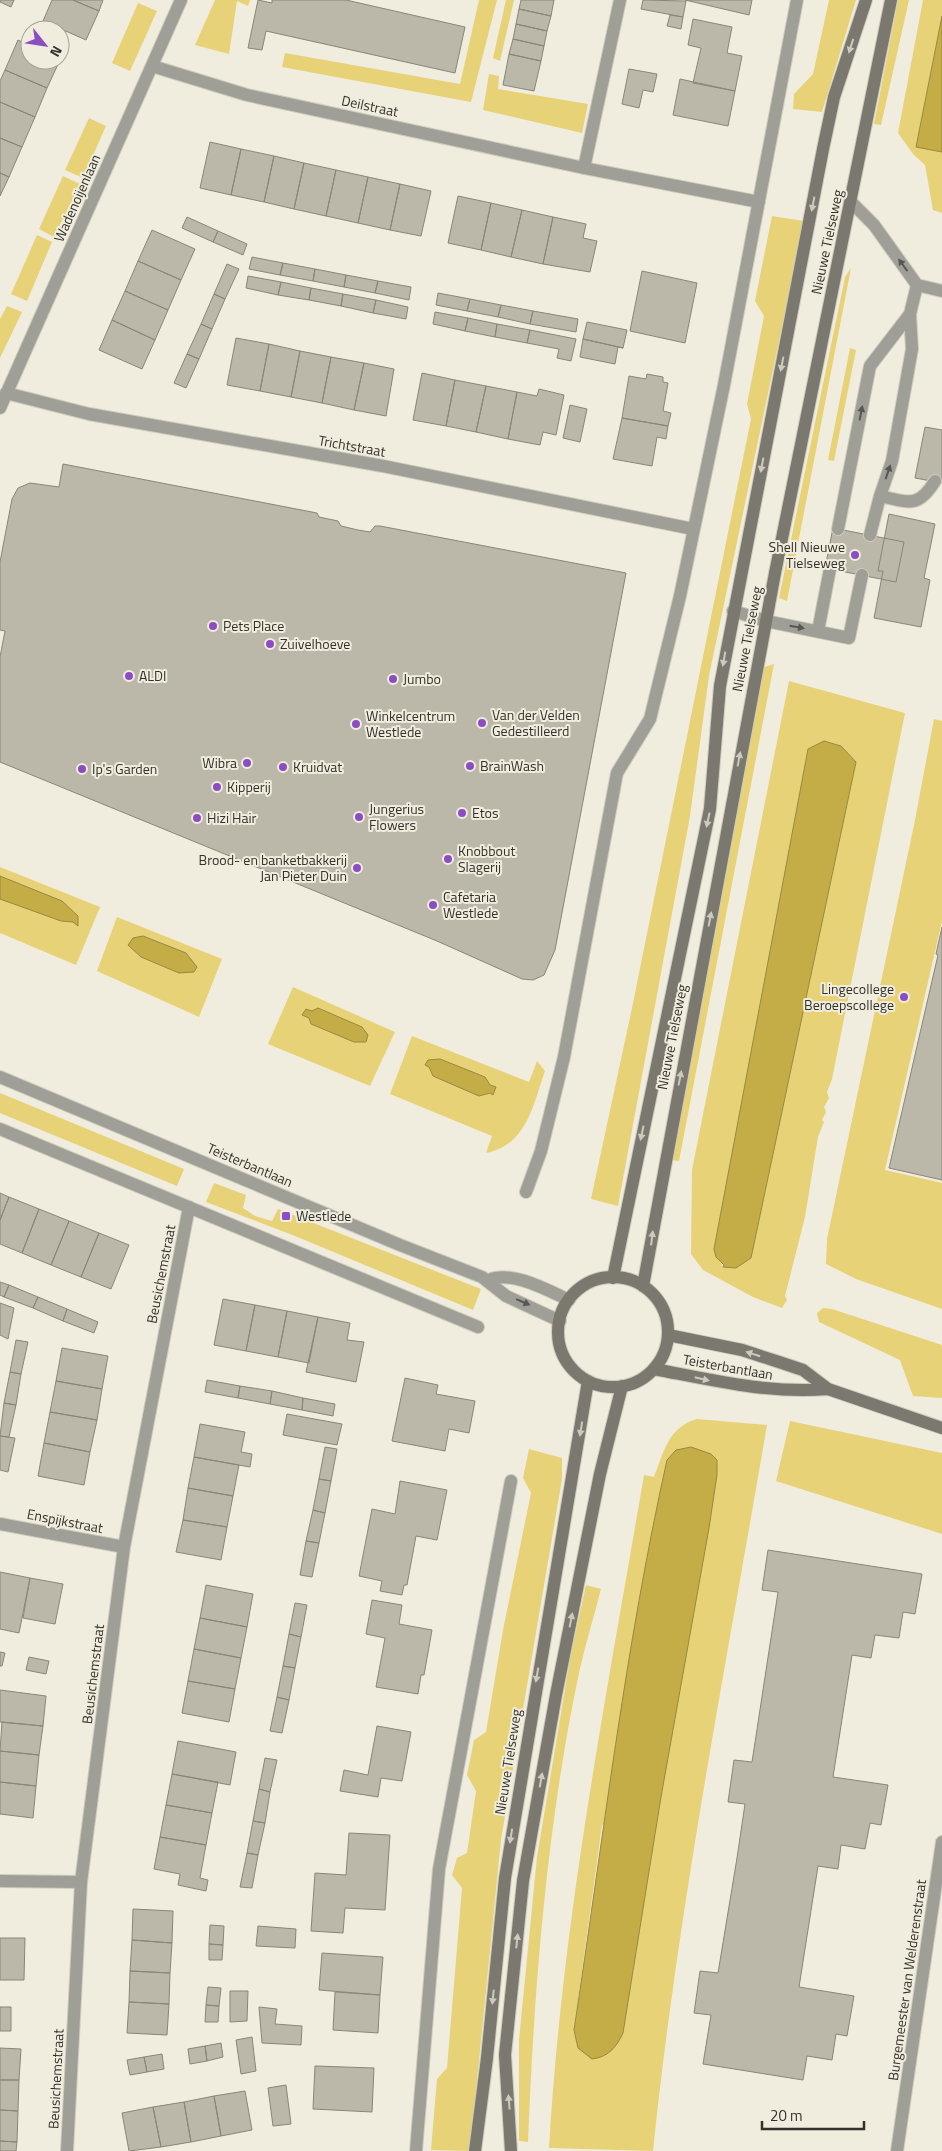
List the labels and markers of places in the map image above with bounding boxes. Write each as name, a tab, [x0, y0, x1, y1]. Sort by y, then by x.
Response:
place label: Shell Nieuwe Tielseweg	[769, 536, 845, 573]
marker: Shell Nieuwe Tielseweg	[849, 549, 861, 561]
place label: Pets Place	[223, 615, 284, 636]
marker: Pets Place	[207, 620, 219, 632]
place label: Zuivelhoeve	[280, 633, 350, 654]
marker: Zuivelhoeve	[264, 638, 276, 650]
place label: ALDI	[139, 665, 167, 686]
place label: Jumbo	[403, 668, 441, 689]
marker: ALDI	[123, 670, 135, 682]
marker: Jumbo	[387, 673, 399, 685]
place label: Van der Velden Gedestilleerd	[492, 704, 580, 741]
place label: Winkelcentrum Westlede	[366, 705, 455, 742]
marker: Van der Velden Gedestilleerd	[476, 717, 488, 729]
marker: Winkelcentrum Westlede	[350, 718, 362, 730]
place label: Wibra	[202, 752, 237, 773]
place label: BrainWash	[480, 755, 544, 776]
place label: Kruidvat	[293, 756, 342, 777]
marker: Wibra	[241, 757, 253, 769]
place label: Ip's Garden	[92, 758, 157, 779]
marker: BrainWash	[464, 760, 476, 772]
marker: Kruidvat	[277, 761, 289, 773]
marker: Ip's Garden	[76, 763, 88, 775]
place label: Kipperij	[227, 776, 271, 797]
marker: Kipperij	[211, 781, 223, 793]
place label: Jungerius Flowers	[369, 798, 424, 835]
place label: Etos	[472, 802, 498, 823]
place label: Hizi Hair	[207, 807, 257, 828]
marker: Etos	[456, 807, 468, 819]
marker: Jungerius Flowers	[353, 811, 365, 823]
marker: Hizi Hair	[191, 812, 203, 824]
place label: Knobbout Slagerij	[458, 840, 515, 877]
place label: Brood- en banketbakkerij Jan Pieter Duin	[199, 849, 347, 886]
marker: Knobbout Slagerij	[442, 853, 454, 865]
marker: Brood- en banketbakkerij Jan Pieter Duin	[351, 862, 363, 874]
place label: Cafetaria Westlede	[443, 886, 498, 923]
marker: Cafetaria Westlede	[427, 899, 439, 911]
place label: Lingecollege Beroepscollege	[804, 978, 894, 1015]
marker: Lingecollege Beroepscollege	[898, 991, 910, 1003]
place label: Westlede	[296, 1205, 351, 1226]
marker: Westlede	[280, 1210, 292, 1222]

